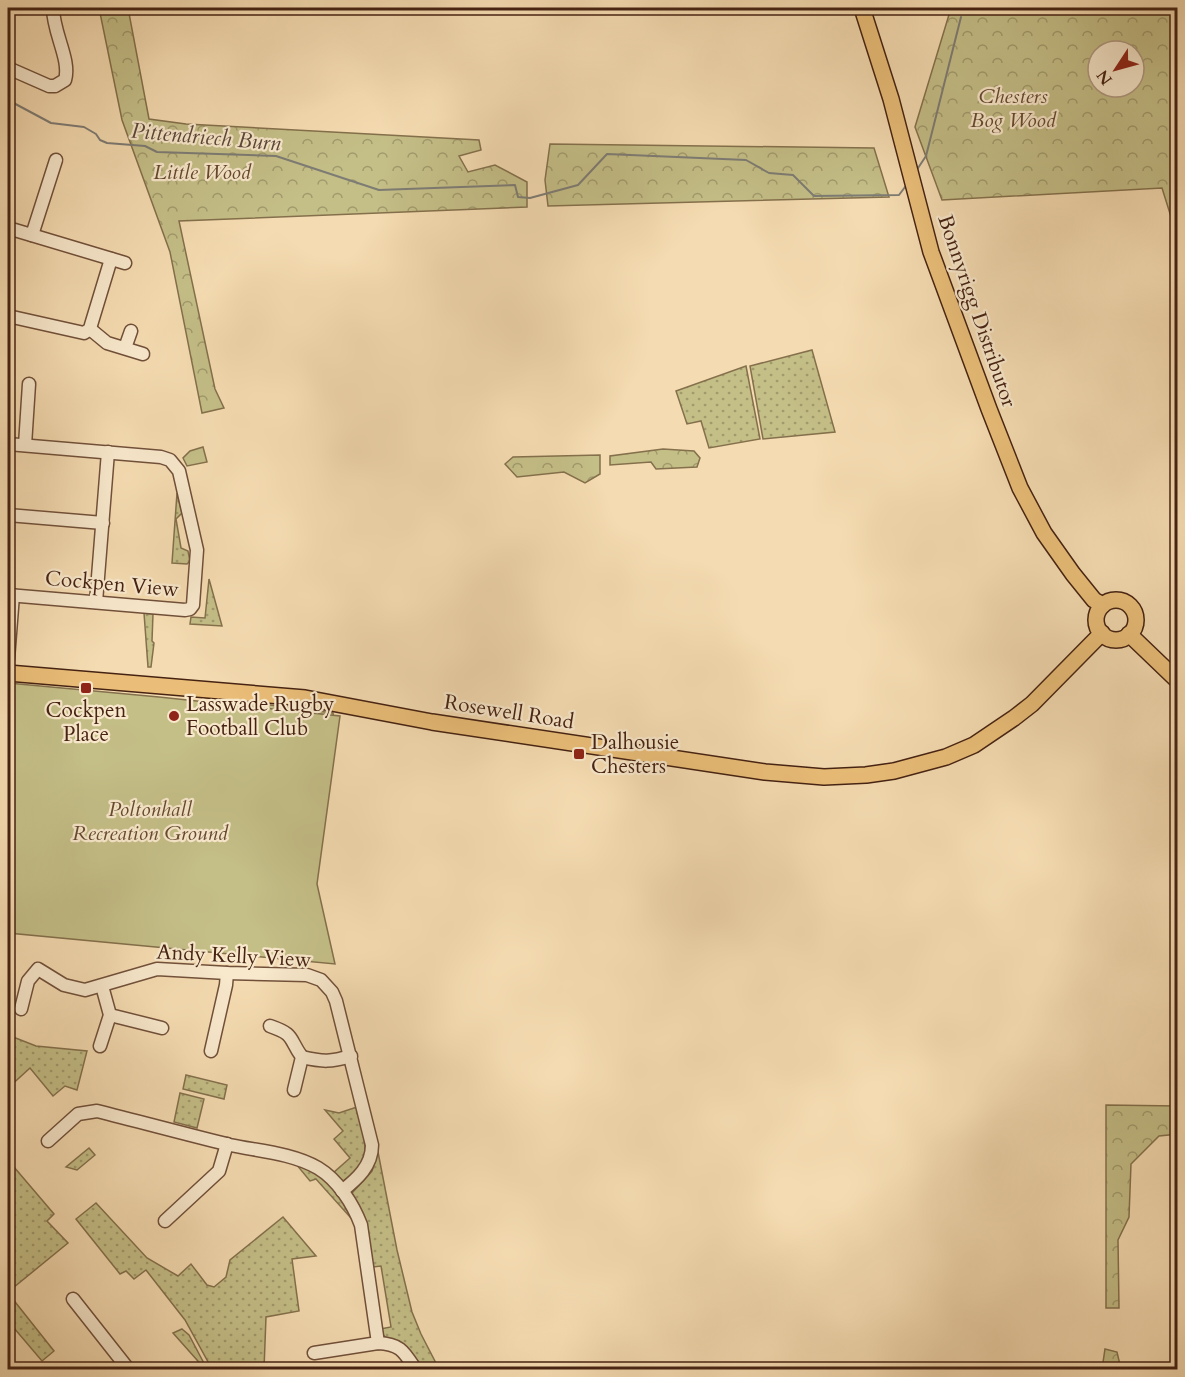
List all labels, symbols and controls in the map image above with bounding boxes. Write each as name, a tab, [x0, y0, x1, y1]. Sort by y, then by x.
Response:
north arrow	[1086, 39, 1146, 99]
text: N	[1092, 65, 1118, 89]
park label: Chesters Bog Wood	[970, 82, 1057, 135]
water label: Pittendriech Burn	[130, 116, 282, 159]
park label: Little Wood	[153, 158, 252, 187]
street label: Bonnyrigg Distributor	[930, 211, 1024, 412]
street label: Cockpen View	[44, 564, 180, 604]
marker: Cockpen Place	[79, 681, 93, 695]
street label: Rosewell Road	[442, 687, 576, 737]
place label: Lasswade Rugby Football Club	[186, 690, 334, 743]
place label: Cockpen Place	[46, 696, 126, 749]
marker: Lasswade Rugby Football Club	[167, 709, 181, 723]
place label: Dalhousie Chesters	[591, 728, 679, 781]
marker: Dalhousie Chesters	[572, 747, 586, 761]
park label: Poltonhall Recreation Ground	[72, 795, 229, 848]
street label: Andy Kelly View	[156, 937, 312, 975]

